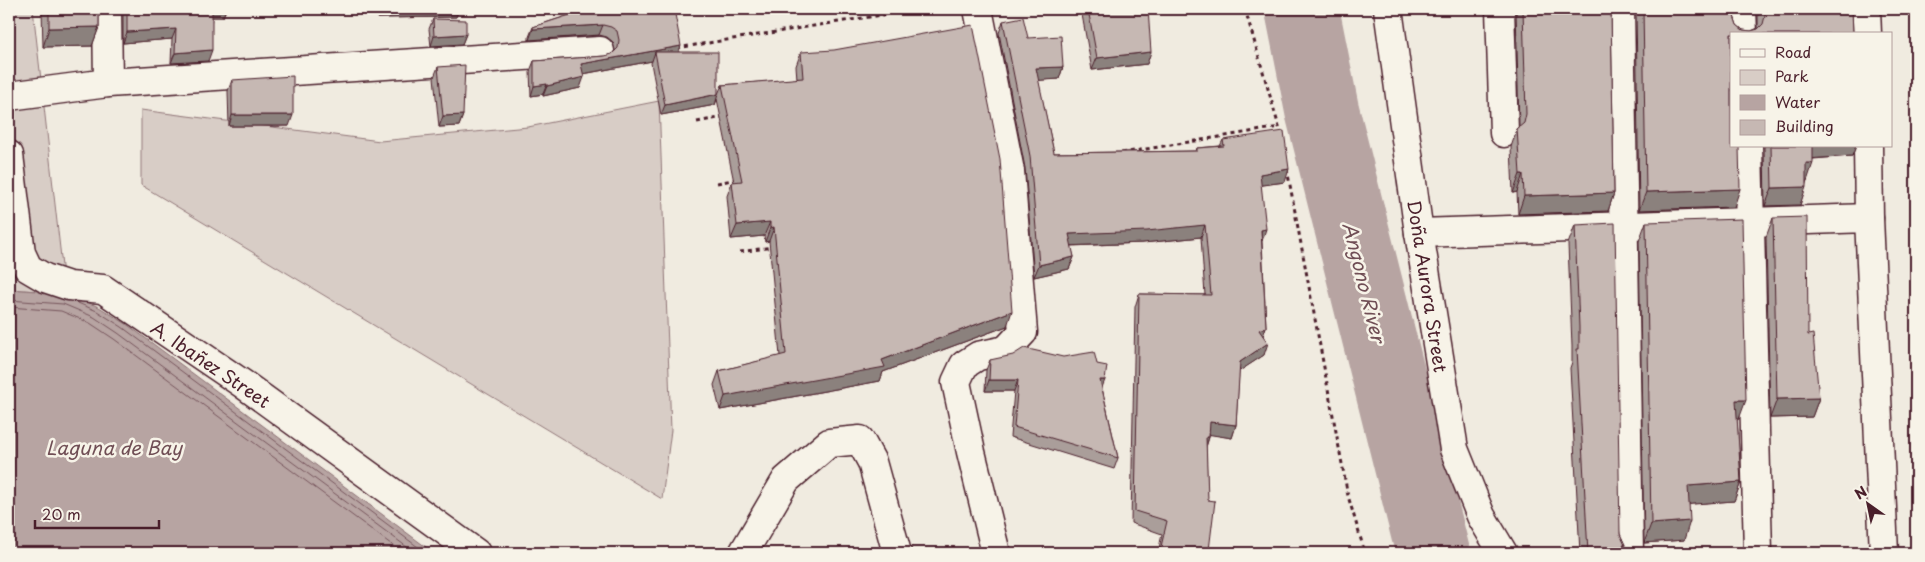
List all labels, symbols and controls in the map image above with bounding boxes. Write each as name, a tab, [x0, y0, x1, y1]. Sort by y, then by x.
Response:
legend	[1730, 32, 1892, 148]
text: Road	[1775, 40, 1811, 63]
text: Park	[1775, 64, 1809, 87]
text: Water	[1775, 90, 1820, 113]
text: Building	[1775, 114, 1834, 137]
street label: Doña Aurora Street	[1401, 198, 1455, 374]
water label: Angono River	[1337, 219, 1394, 347]
street label: A. Ibañez Street	[146, 314, 276, 414]
water label: Laguna de Bay	[46, 433, 183, 461]
north arrow	[1842, 480, 1892, 530]
text: N	[1850, 481, 1871, 505]
scale bar	[35, 497, 159, 529]
text: 20 m	[42, 502, 81, 525]

